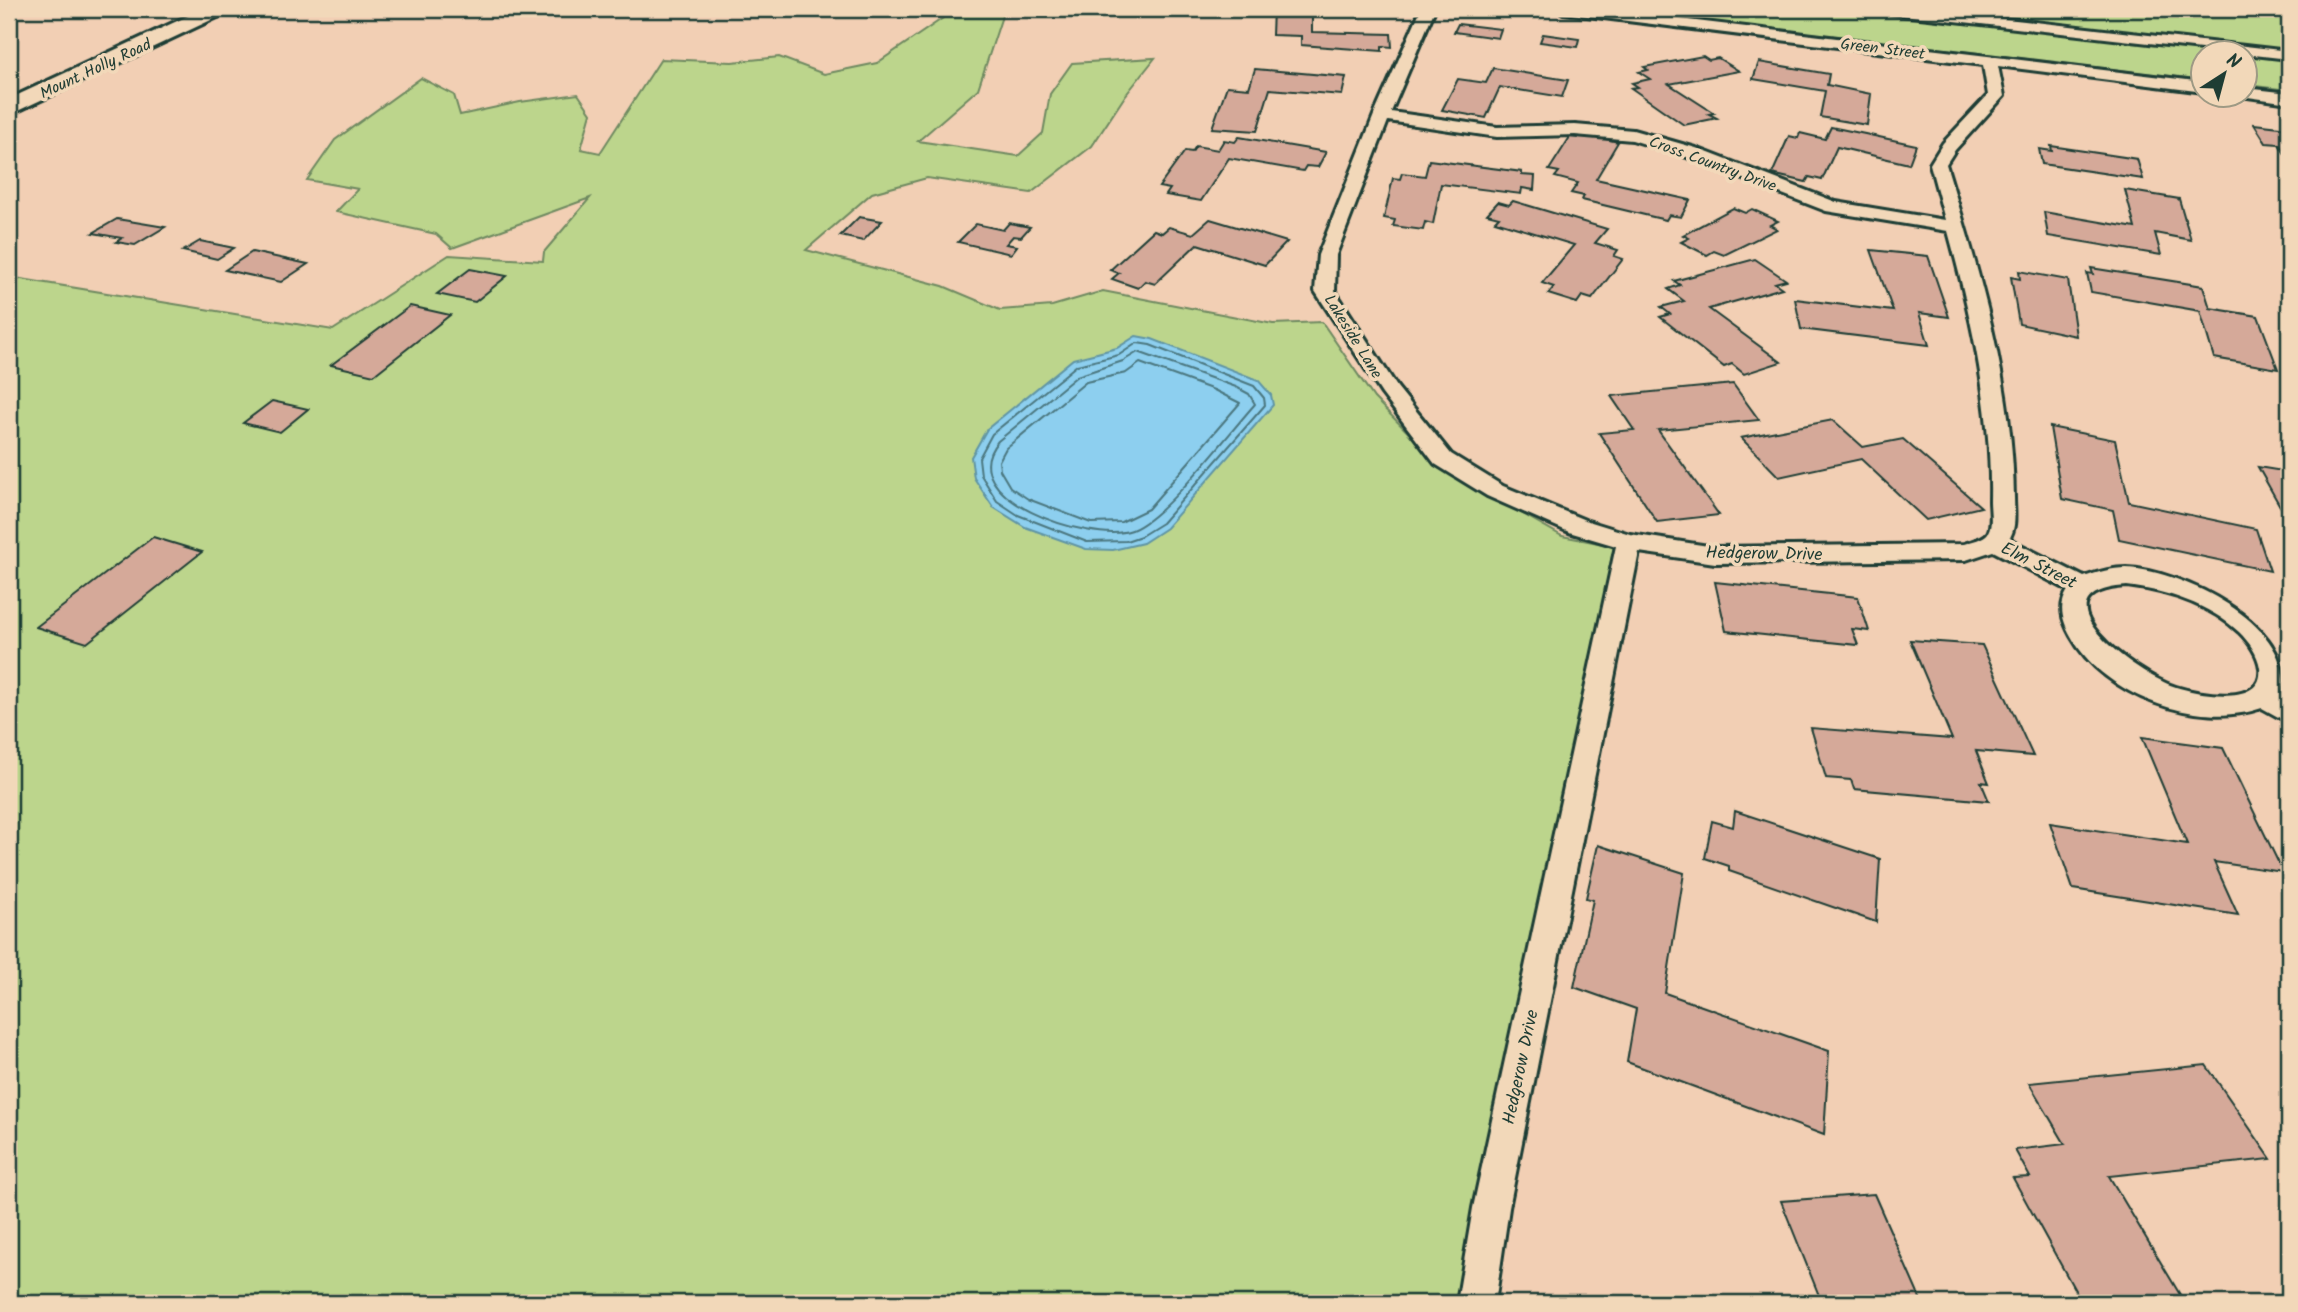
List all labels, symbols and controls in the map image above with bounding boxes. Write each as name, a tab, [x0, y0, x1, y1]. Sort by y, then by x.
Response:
street label: Mount Holly Road	[36, 32, 156, 106]
street label: Green Street	[1839, 32, 1927, 67]
north arrow	[2190, 38, 2260, 108]
text: N	[2219, 46, 2246, 78]
street label: Cross Country Drive	[1645, 130, 1780, 199]
street label: Lakeside Lane	[1317, 290, 1389, 384]
street label: Elm Street	[1995, 535, 2082, 598]
street label: Hedgerow Drive	[1705, 539, 1823, 570]
street label: Hedgerow Drive	[1495, 1007, 1548, 1127]

